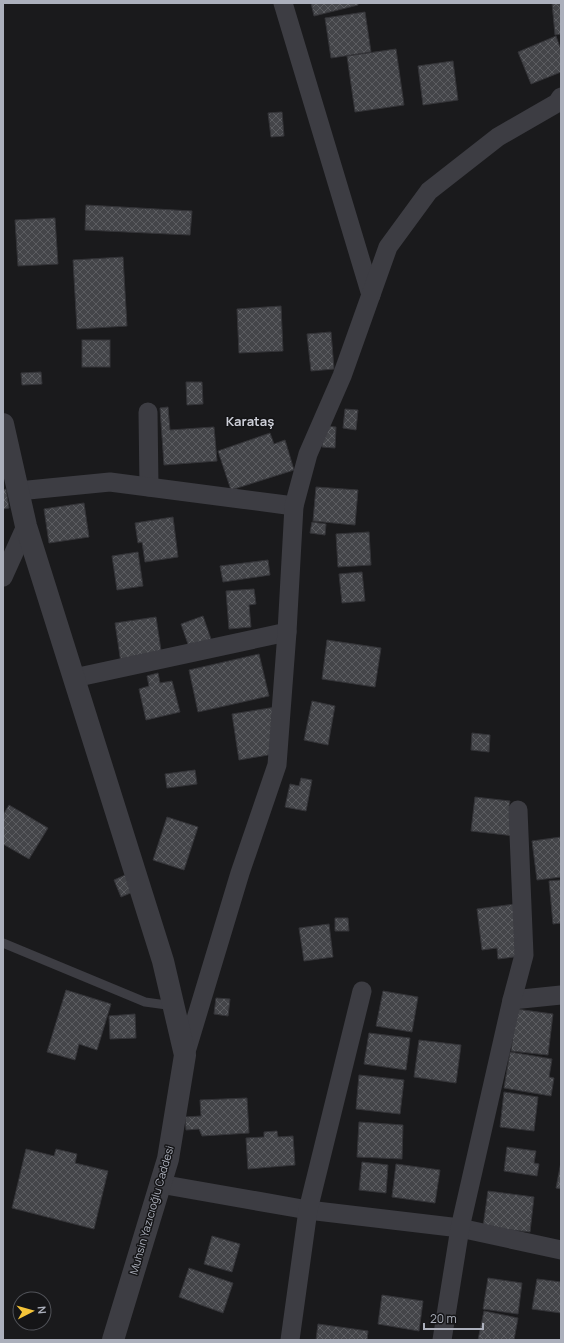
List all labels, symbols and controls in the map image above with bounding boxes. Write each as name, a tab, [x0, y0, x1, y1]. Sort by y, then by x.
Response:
district label: Karataş	[226, 412, 274, 430]
street label: Muhsin Yazıcıoğlu Caddesi	[125, 1144, 177, 1276]
north arrow	[12, 1291, 52, 1331]
text: N	[35, 1305, 50, 1315]
scale bar	[424, 1305, 483, 1331]
text: 20 m	[430, 1310, 457, 1327]

